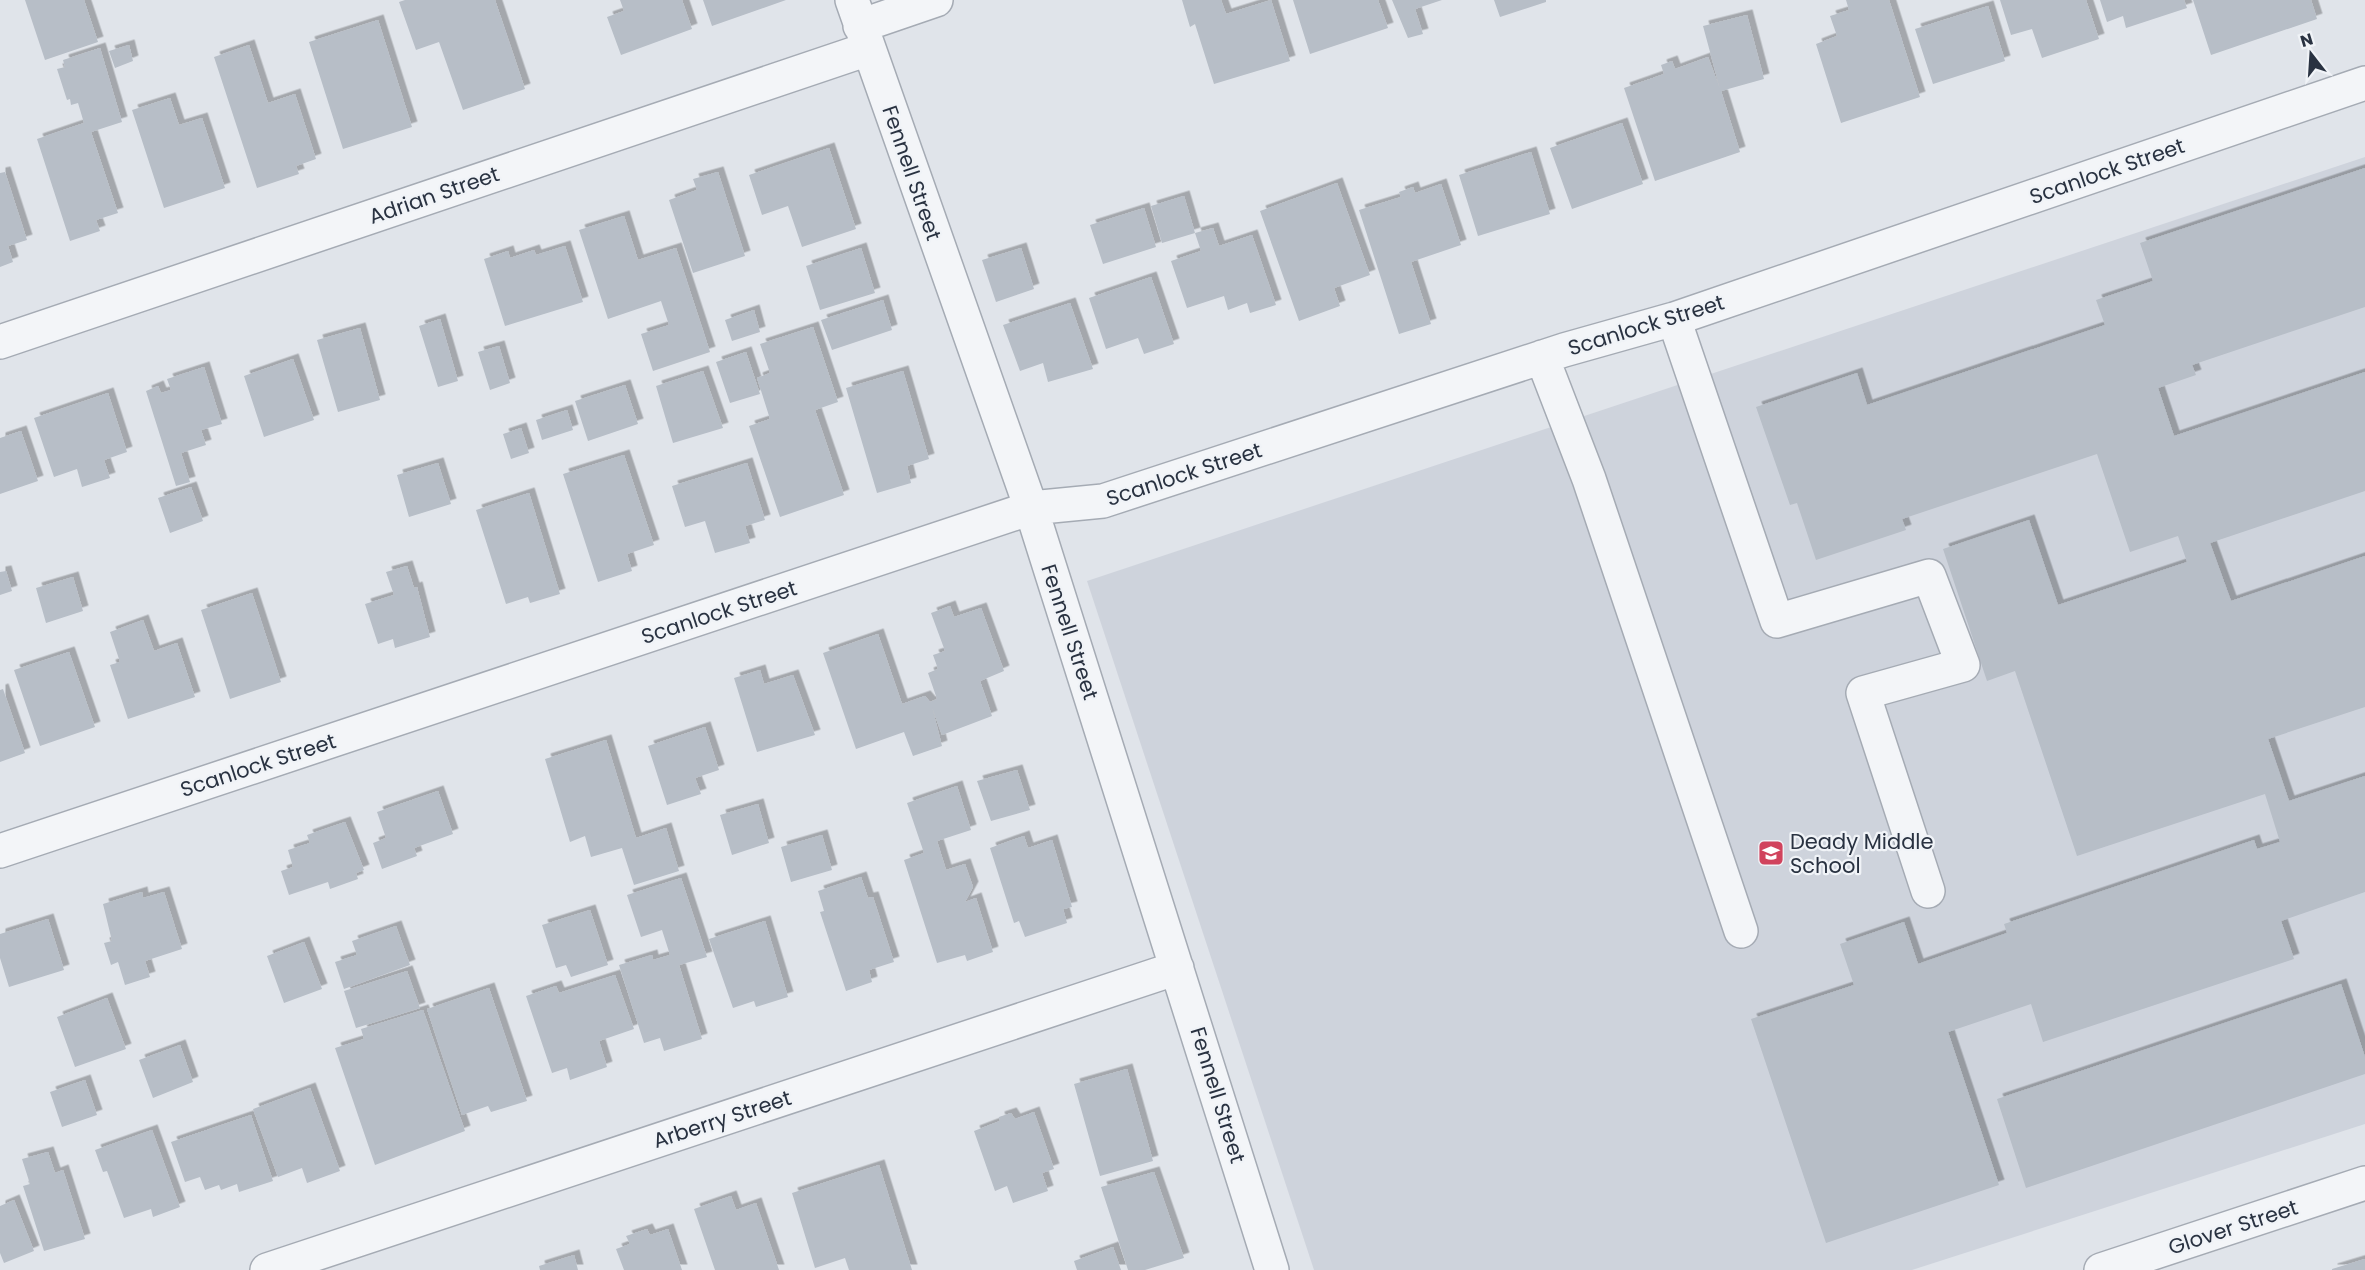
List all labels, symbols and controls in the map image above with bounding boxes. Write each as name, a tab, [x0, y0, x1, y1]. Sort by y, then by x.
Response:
north arrow	[2281, 24, 2341, 84]
text: N	[2298, 27, 2316, 53]
street label: Fennell Street	[875, 102, 949, 244]
street label: Scanlock Street	[2026, 131, 2188, 211]
street label: Adrian Street	[365, 159, 503, 231]
street label: Scanlock Street	[1564, 287, 1728, 363]
street label: Scanlock Street	[1102, 435, 1266, 513]
street label: Fennell Street	[1034, 560, 1106, 704]
street label: Scanlock Street	[637, 573, 801, 651]
street label: Scanlock Street	[176, 726, 340, 804]
place label: Deady Middle School	[1790, 827, 1934, 880]
school or university icon: Deady Middle School	[1756, 838, 1786, 868]
street label: Fennell Street	[1184, 1023, 1252, 1167]
street label: Arberry Street	[649, 1083, 795, 1155]
street label: Glover Street	[2164, 1192, 2302, 1262]

